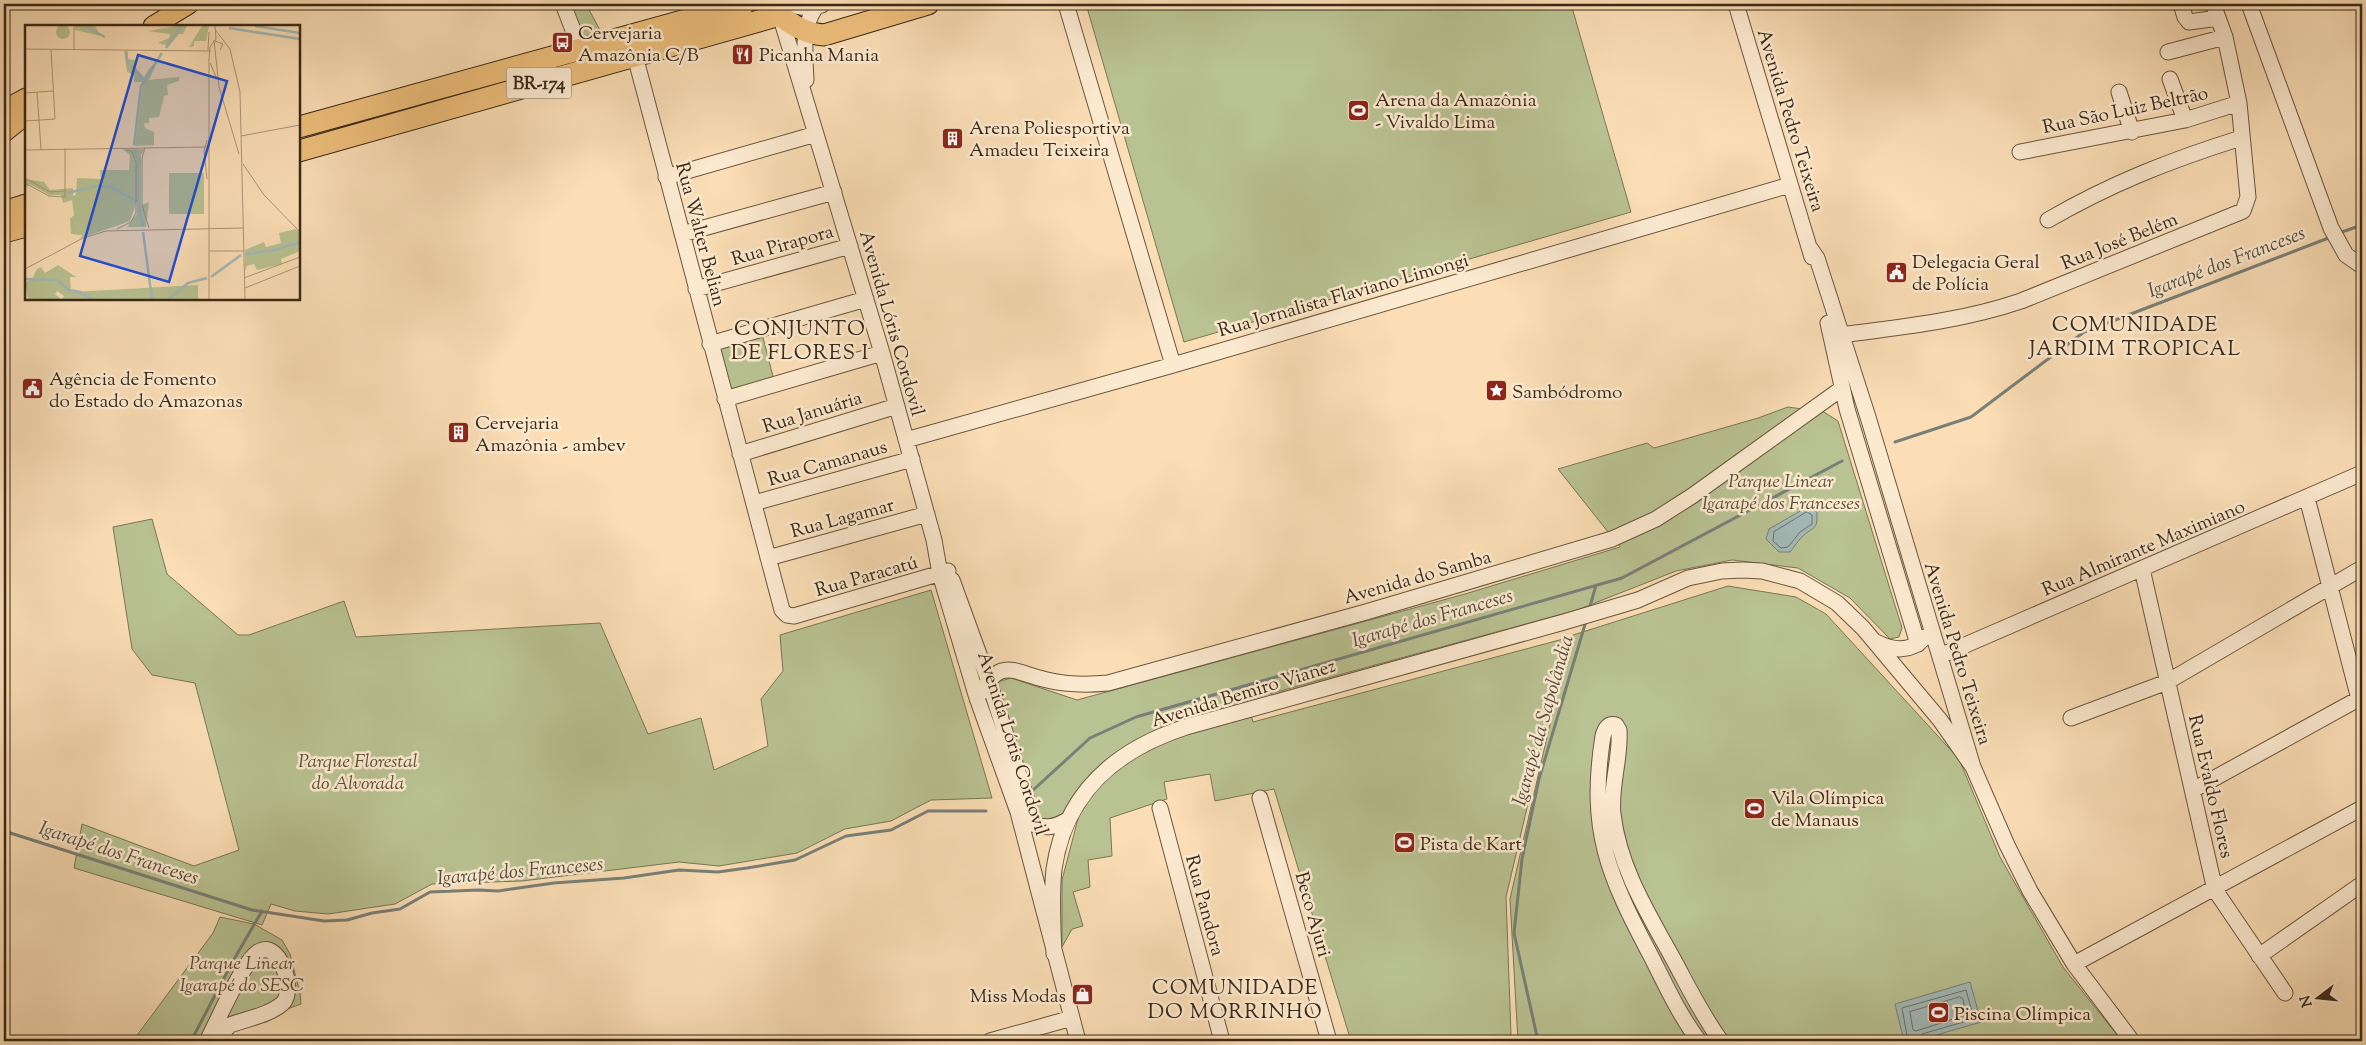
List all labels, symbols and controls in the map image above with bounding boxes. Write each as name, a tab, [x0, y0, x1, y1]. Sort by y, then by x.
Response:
place label: Cervejaria Amazônia C/B	[578, 21, 699, 70]
inset map	[25, 25, 300, 300]
street label: Avenida Pedro Teixeira	[1749, 26, 1830, 216]
bus stop icon: Cervejaria Amazônia C/B	[550, 31, 574, 55]
restaurant icon: Picanha Mania	[731, 42, 755, 66]
place label: Picanha Mania	[759, 43, 879, 70]
road number: BR-174	[506, 68, 572, 99]
street label: Rua São Luiz Beltrão	[2040, 81, 2211, 142]
place label: Arena da Amazônia - Vivaldo Lima	[1375, 88, 1537, 137]
sports icon: Arena da Amazônia - Vivaldo Lima	[1347, 98, 1371, 122]
place label: Arena Poliesportiva Amadeu Teixeira	[969, 116, 1130, 165]
building icon: Arena Poliesportiva Amadeu Teixeira	[941, 126, 965, 150]
street label: Rua Walter Belian	[667, 159, 732, 310]
street label: Rua José Belém	[2058, 207, 2183, 278]
street label: Rua Pirapora	[728, 219, 837, 274]
water label: Igarapé dos Franceses	[2144, 220, 2310, 307]
street label: Avenida Lóris Cordovil	[851, 228, 930, 420]
street label: Rua Jornalista Flaviano Limongi	[1215, 248, 1472, 345]
place label: Delegacia Geral de Polícia	[1912, 250, 2040, 299]
public building icon: Delegacia Geral de Polícia	[1884, 260, 1908, 284]
district label: COMUNIDADE JARDIM TROPICAL	[2028, 311, 2241, 365]
district label: CONJUNTO DE FLORES I	[731, 315, 869, 369]
place label: Agência de Fomento do Estado do Amazonas	[49, 367, 243, 416]
public building icon: Agência de Fomento do Estado do Amazonas	[21, 377, 45, 401]
place icon: Sambódromo	[1484, 379, 1508, 403]
place label: Sambódromo	[1512, 380, 1622, 407]
street label: Rua Januária	[760, 385, 866, 441]
place label: Cervejaria Amazônia - ambev	[475, 411, 626, 460]
building icon: Cervejaria Amazônia - ambev	[447, 421, 471, 445]
street label: Rua Camanaus	[765, 434, 891, 494]
park label: Parque Linear Igarapé dos Franceses	[1702, 469, 1860, 518]
street label: Rua Lagamar	[788, 493, 897, 546]
street label: Rua Almirante Maximiano	[2038, 494, 2250, 604]
street label: Avenida do Samba	[1341, 544, 1495, 612]
street label: Rua Paracatú	[812, 550, 921, 605]
street label: Avenida Pedro Teixeira	[1916, 559, 1997, 749]
water label: Igarapé dos Franceses	[1349, 582, 1517, 656]
water label: Igarapé da Sapolândia	[1506, 632, 1583, 809]
street label: Avenida Lóris Cordovil	[969, 648, 1054, 839]
street label: Avenida Bemiro Vianez	[1148, 653, 1339, 735]
street label: Rua Evaldo Flores	[2180, 712, 2239, 861]
park label: Parque Florestal do Alvorada	[298, 749, 418, 798]
place label: Vila Olímpica de Manaus	[1771, 786, 1885, 835]
sports icon: Vila Olímpica de Manaus	[1743, 796, 1767, 820]
water label: Igarapé dos Franceses	[35, 815, 202, 894]
sports icon: Pista de Kart	[1392, 831, 1416, 855]
place label: Pista de Kart	[1420, 832, 1522, 859]
water label: Igarapé dos Franceses	[436, 851, 605, 894]
street label: Rua Pandora	[1177, 852, 1230, 960]
street label: Beco Ajuri	[1287, 869, 1337, 961]
park label: Parque Linear Igarapé do SESC	[180, 951, 304, 1000]
north arrow	[2294, 972, 2344, 1022]
district label: COMUNIDADE DO MORRINHO	[1147, 974, 1323, 1028]
shop icon: Miss Modas	[1070, 983, 1094, 1007]
place label: Miss Modas	[970, 984, 1066, 1011]
text: N	[2296, 993, 2319, 1009]
sports icon: Piscina Olímpica	[1926, 1001, 1950, 1025]
place label: Piscina Olímpica	[1954, 1002, 2091, 1029]

